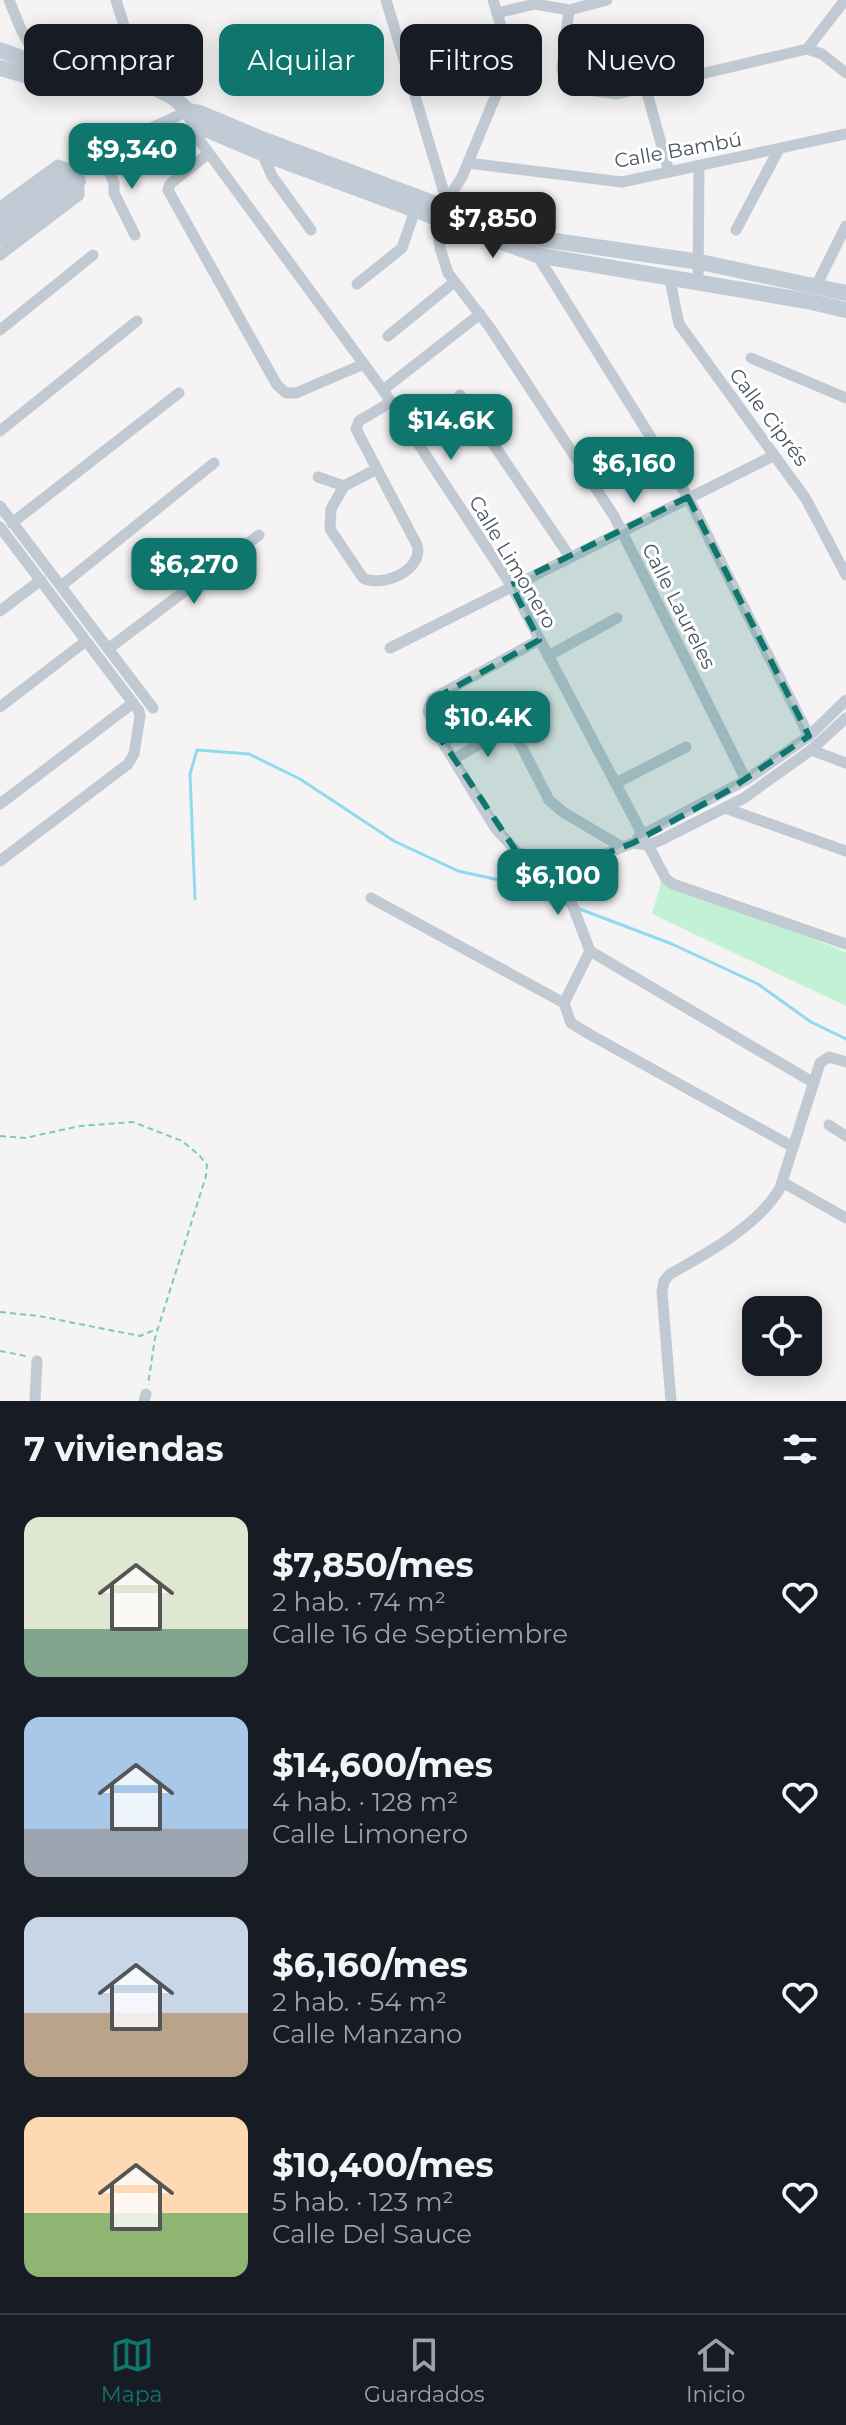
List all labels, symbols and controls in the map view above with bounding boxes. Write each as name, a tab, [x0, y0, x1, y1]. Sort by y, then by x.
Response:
chip: Comprar	[24, 24, 203, 96]
chip: Alquilar	[219, 24, 384, 96]
chip: Filtros	[400, 24, 542, 96]
chip: Nuevo	[558, 24, 704, 96]
pin: $9,340	[67, 123, 197, 191]
street label: Calle Bambú	[612, 127, 744, 173]
text: $9,340	[87, 133, 177, 165]
pin: $7,850	[428, 192, 558, 260]
text: $7,850	[449, 202, 537, 234]
street label: Calle Ciprés	[724, 363, 814, 471]
pin: $14.6K	[386, 394, 516, 462]
text: $14.6K	[407, 404, 495, 436]
pin: $6,160	[569, 437, 699, 505]
text: $6,160	[592, 447, 676, 479]
street label: Calle Limonero	[464, 491, 562, 633]
pin: $6,270	[129, 538, 259, 606]
street label: Calle Laureles	[637, 539, 721, 673]
text: $6,270	[149, 548, 239, 580]
pin: $10.4K	[423, 691, 553, 759]
text: $10.4K	[444, 701, 532, 733]
pin: $6,100	[493, 849, 623, 917]
text: $6,100	[515, 859, 601, 891]
map controls	[742, 1296, 822, 1376]
button: locate	[742, 1296, 822, 1376]
icon: filters	[778, 1427, 822, 1471]
text: 7 viviendas	[24, 1428, 223, 1470]
text: $7,850/mes	[272, 1544, 474, 1586]
icon: home	[88, 1549, 184, 1645]
icon: heart	[778, 1575, 822, 1619]
text: 2 hab. · 74 m²	[272, 1586, 446, 1618]
text: Calle 16 de Septiembre	[272, 1618, 568, 1650]
text: $14,600/mes	[272, 1744, 493, 1786]
icon: home	[88, 1749, 184, 1845]
icon: heart	[778, 1775, 822, 1819]
text: 4 hab. · 128 m²	[272, 1786, 458, 1818]
text: Calle Limonero	[272, 1818, 468, 1850]
text: $6,160/mes	[272, 1944, 468, 1986]
icon: home	[88, 1949, 184, 2045]
icon: heart	[778, 1975, 822, 2019]
text: 2 hab. · 54 m²	[272, 1986, 447, 2018]
text: Calle Manzano	[272, 2018, 462, 2050]
text: $10,400/mes	[272, 2144, 494, 2186]
icon: home	[88, 2149, 184, 2245]
icon: heart	[778, 2175, 822, 2219]
text: 5 hab. · 123 m²	[272, 2186, 454, 2218]
text: Calle Del Sauce	[272, 2218, 472, 2250]
tab: Mapa	[101, 2333, 163, 2408]
tab: Guardados	[364, 2333, 485, 2408]
tab: Inicio	[686, 2333, 745, 2408]

